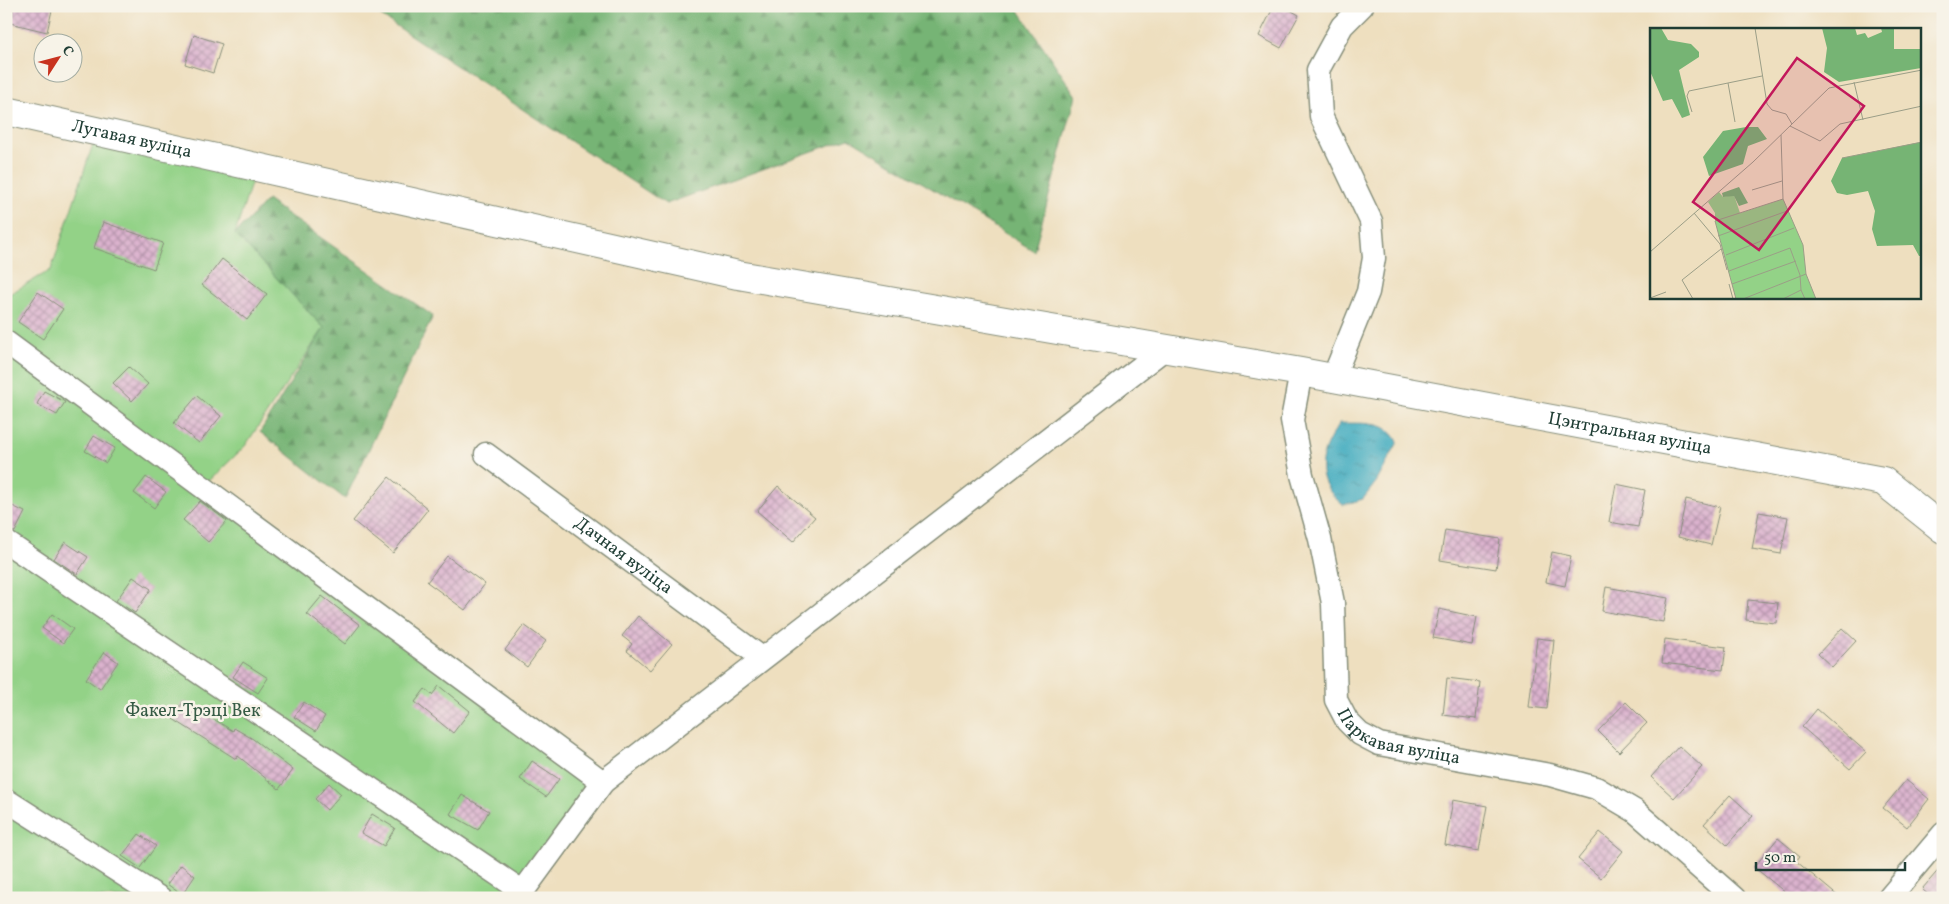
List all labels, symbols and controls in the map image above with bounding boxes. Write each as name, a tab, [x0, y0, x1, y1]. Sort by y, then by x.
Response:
inset map	[1650, 28, 1922, 299]
north arrow	[32, 32, 82, 82]
text: С	[57, 42, 78, 60]
street label: Лугавая вуліца	[69, 114, 194, 165]
street label: Цэнтральная вуліца	[1546, 406, 1714, 461]
street label: Дачная вуліца	[569, 511, 678, 600]
park label: Факел-Трэці Век	[125, 699, 261, 724]
street label: Паркавая вуліца	[1330, 704, 1462, 771]
scale bar	[1756, 839, 1905, 871]
text: 50 m	[1764, 848, 1796, 869]

